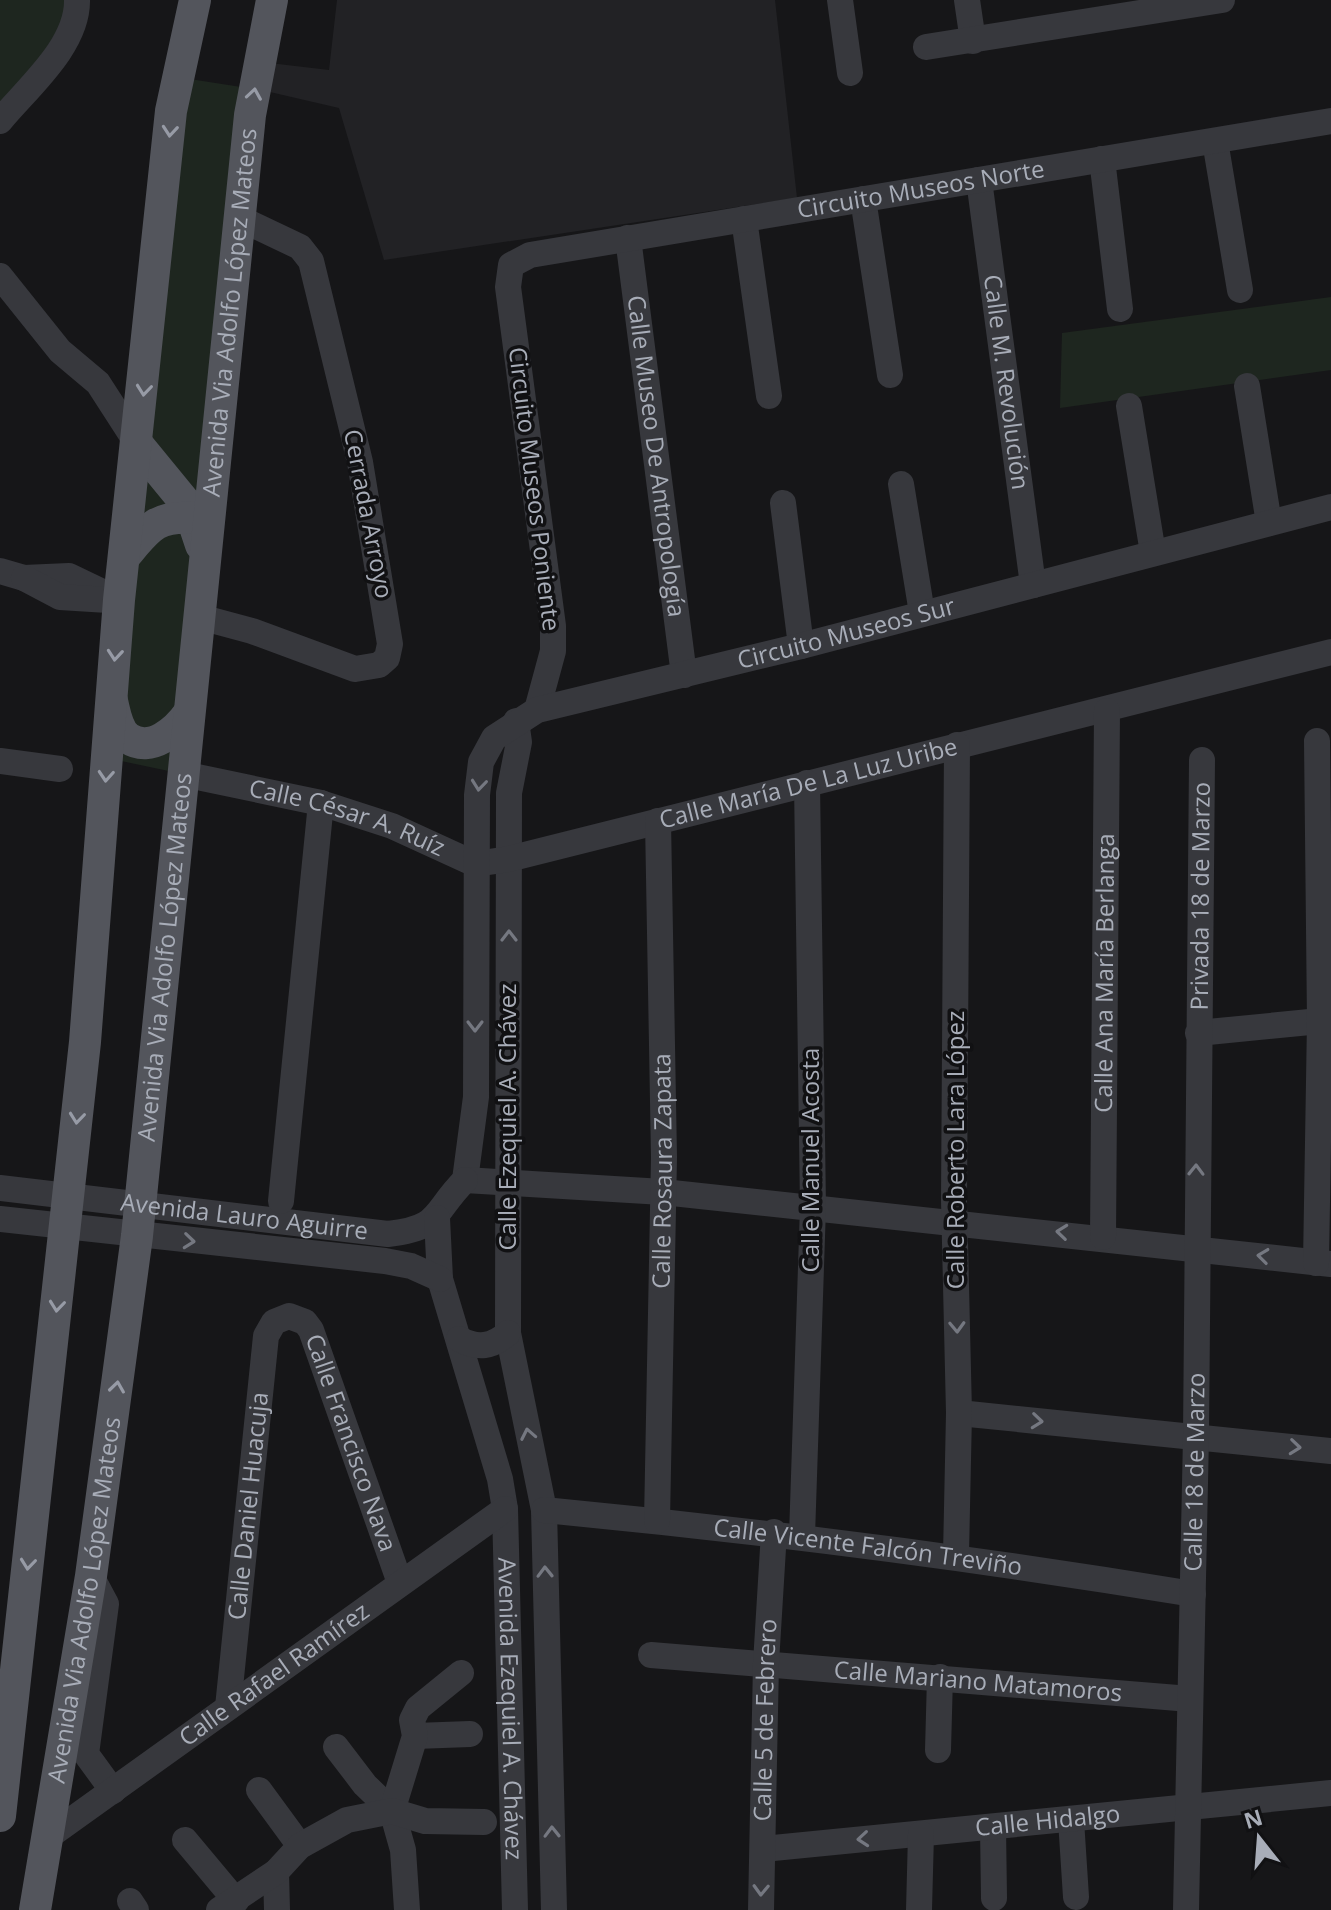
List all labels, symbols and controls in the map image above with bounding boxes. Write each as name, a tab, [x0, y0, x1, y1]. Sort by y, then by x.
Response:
one-way arrow	[244, 87, 261, 101]
one-way arrow	[162, 125, 179, 138]
street label: Avenida Via Adolfo López Mateos	[194, 126, 264, 498]
street label: Circuito Museos Norte	[794, 151, 1047, 225]
street label: Calle M. Revolución	[977, 272, 1038, 492]
street label: Calle Museo De Antropología	[620, 293, 694, 619]
street label: Circuito Museos Poniente	[502, 345, 569, 633]
one-way arrow	[135, 384, 152, 397]
street label: Cerrada Arroyo	[337, 426, 402, 601]
street label: Circuito Museos Sur	[734, 588, 958, 676]
one-way arrow	[107, 649, 124, 662]
street label: Calle María De La Luz Uribe	[655, 729, 961, 836]
one-way arrow	[98, 770, 115, 783]
street label: Calle César A. Ruíz	[246, 770, 451, 863]
street label: Avenida Via Adolfo López Mateos	[129, 771, 199, 1143]
one-way arrow	[470, 779, 487, 792]
street label: Privada 18 de Marzo	[1182, 782, 1217, 1010]
street label: Calle Ana María Berlanga	[1086, 833, 1121, 1113]
one-way arrow	[500, 929, 517, 942]
street label: Calle Ezequiel A. Chávez	[490, 983, 523, 1251]
street label: Calle Roberto Lara López	[938, 1011, 971, 1289]
one-way arrow	[466, 1020, 484, 1033]
street label: Calle Manuel Acosta	[793, 1048, 826, 1272]
street label: Calle Rosaura Zapata	[643, 1053, 679, 1289]
one-way arrow	[69, 1112, 86, 1125]
one-way arrow	[1188, 1163, 1205, 1176]
street label: Avenida Lauro Aguirre	[119, 1184, 370, 1247]
one-way arrow	[1055, 1224, 1068, 1241]
one-way arrow	[183, 1232, 196, 1249]
one-way arrow	[1256, 1248, 1270, 1265]
one-way arrow	[49, 1300, 66, 1313]
one-way arrow	[948, 1321, 965, 1334]
street label: Calle Francisco Nava	[299, 1329, 406, 1556]
street label: Calle 18 de Marzo	[1175, 1373, 1212, 1572]
one-way arrow	[108, 1381, 125, 1394]
street label: Calle Daniel Huacuja	[219, 1390, 275, 1621]
one-way arrow	[1031, 1412, 1044, 1429]
street label: Avenida Via Adolfo López Mateos	[39, 1415, 127, 1785]
one-way arrow	[521, 1427, 538, 1440]
one-way arrow	[1289, 1439, 1302, 1456]
street label: Calle Vicente Falcón Treviño	[712, 1510, 1025, 1582]
street label: Avenida Ezequiel A. Chávez	[491, 1557, 532, 1860]
one-way arrow	[20, 1558, 37, 1571]
one-way arrow	[537, 1565, 554, 1578]
street label: Calle Rafael Ramírez	[172, 1594, 375, 1753]
street label: Calle 5 de Febrero	[745, 1618, 784, 1822]
street label: Calle Mariano Matamoros	[833, 1652, 1123, 1708]
street label: Calle Hidalgo	[973, 1796, 1122, 1843]
north arrow	[1219, 1798, 1299, 1878]
text: N	[1240, 1801, 1266, 1835]
one-way arrow	[543, 1825, 560, 1838]
one-way arrow	[856, 1831, 869, 1848]
one-way arrow	[753, 1884, 770, 1897]

